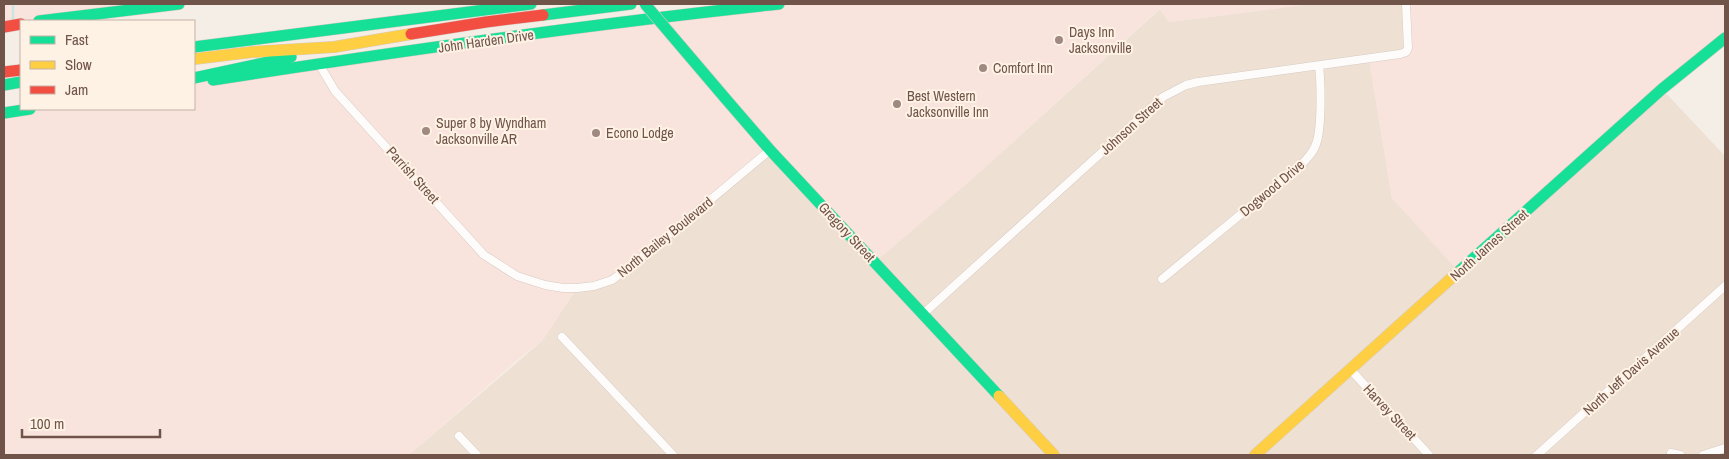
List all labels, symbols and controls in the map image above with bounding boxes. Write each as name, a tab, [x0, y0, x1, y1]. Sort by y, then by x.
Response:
legend	[20, 20, 195, 110]
place label: Days Inn Jacksonville	[1069, 23, 1132, 57]
street label: John Harden Drive	[437, 25, 535, 57]
text: Fast	[65, 29, 89, 50]
marker: Days Inn Jacksonville	[1053, 34, 1065, 46]
text: Slow	[65, 54, 92, 75]
place label: Comfort Inn	[993, 59, 1053, 77]
marker: Comfort Inn	[977, 62, 989, 74]
text: Jam	[65, 79, 88, 100]
place label: Best Western Jacksonville Inn	[907, 87, 989, 121]
street label: Johnson Street	[1096, 93, 1166, 159]
marker: Best Western Jacksonville Inn	[891, 98, 903, 110]
place label: Super 8 by Wyndham Jacksonville AR	[436, 114, 546, 148]
place label: Econo Lodge	[606, 124, 674, 142]
marker: Super 8 by Wyndham Jacksonville AR	[420, 125, 432, 137]
marker: Econo Lodge	[590, 127, 602, 139]
street label: Parrish Street	[383, 143, 443, 207]
street label: Dogwood Drive	[1236, 156, 1308, 220]
street label: North Bailey Boulevard	[613, 193, 717, 281]
street label: Gregory Street	[815, 198, 879, 266]
street label: North James Street	[1446, 205, 1532, 285]
street label: North Jeff Davis Avenue	[1579, 323, 1683, 419]
street label: Harvey Street	[1359, 380, 1421, 444]
scale bar	[22, 406, 160, 438]
text: 100 m	[30, 413, 64, 434]

